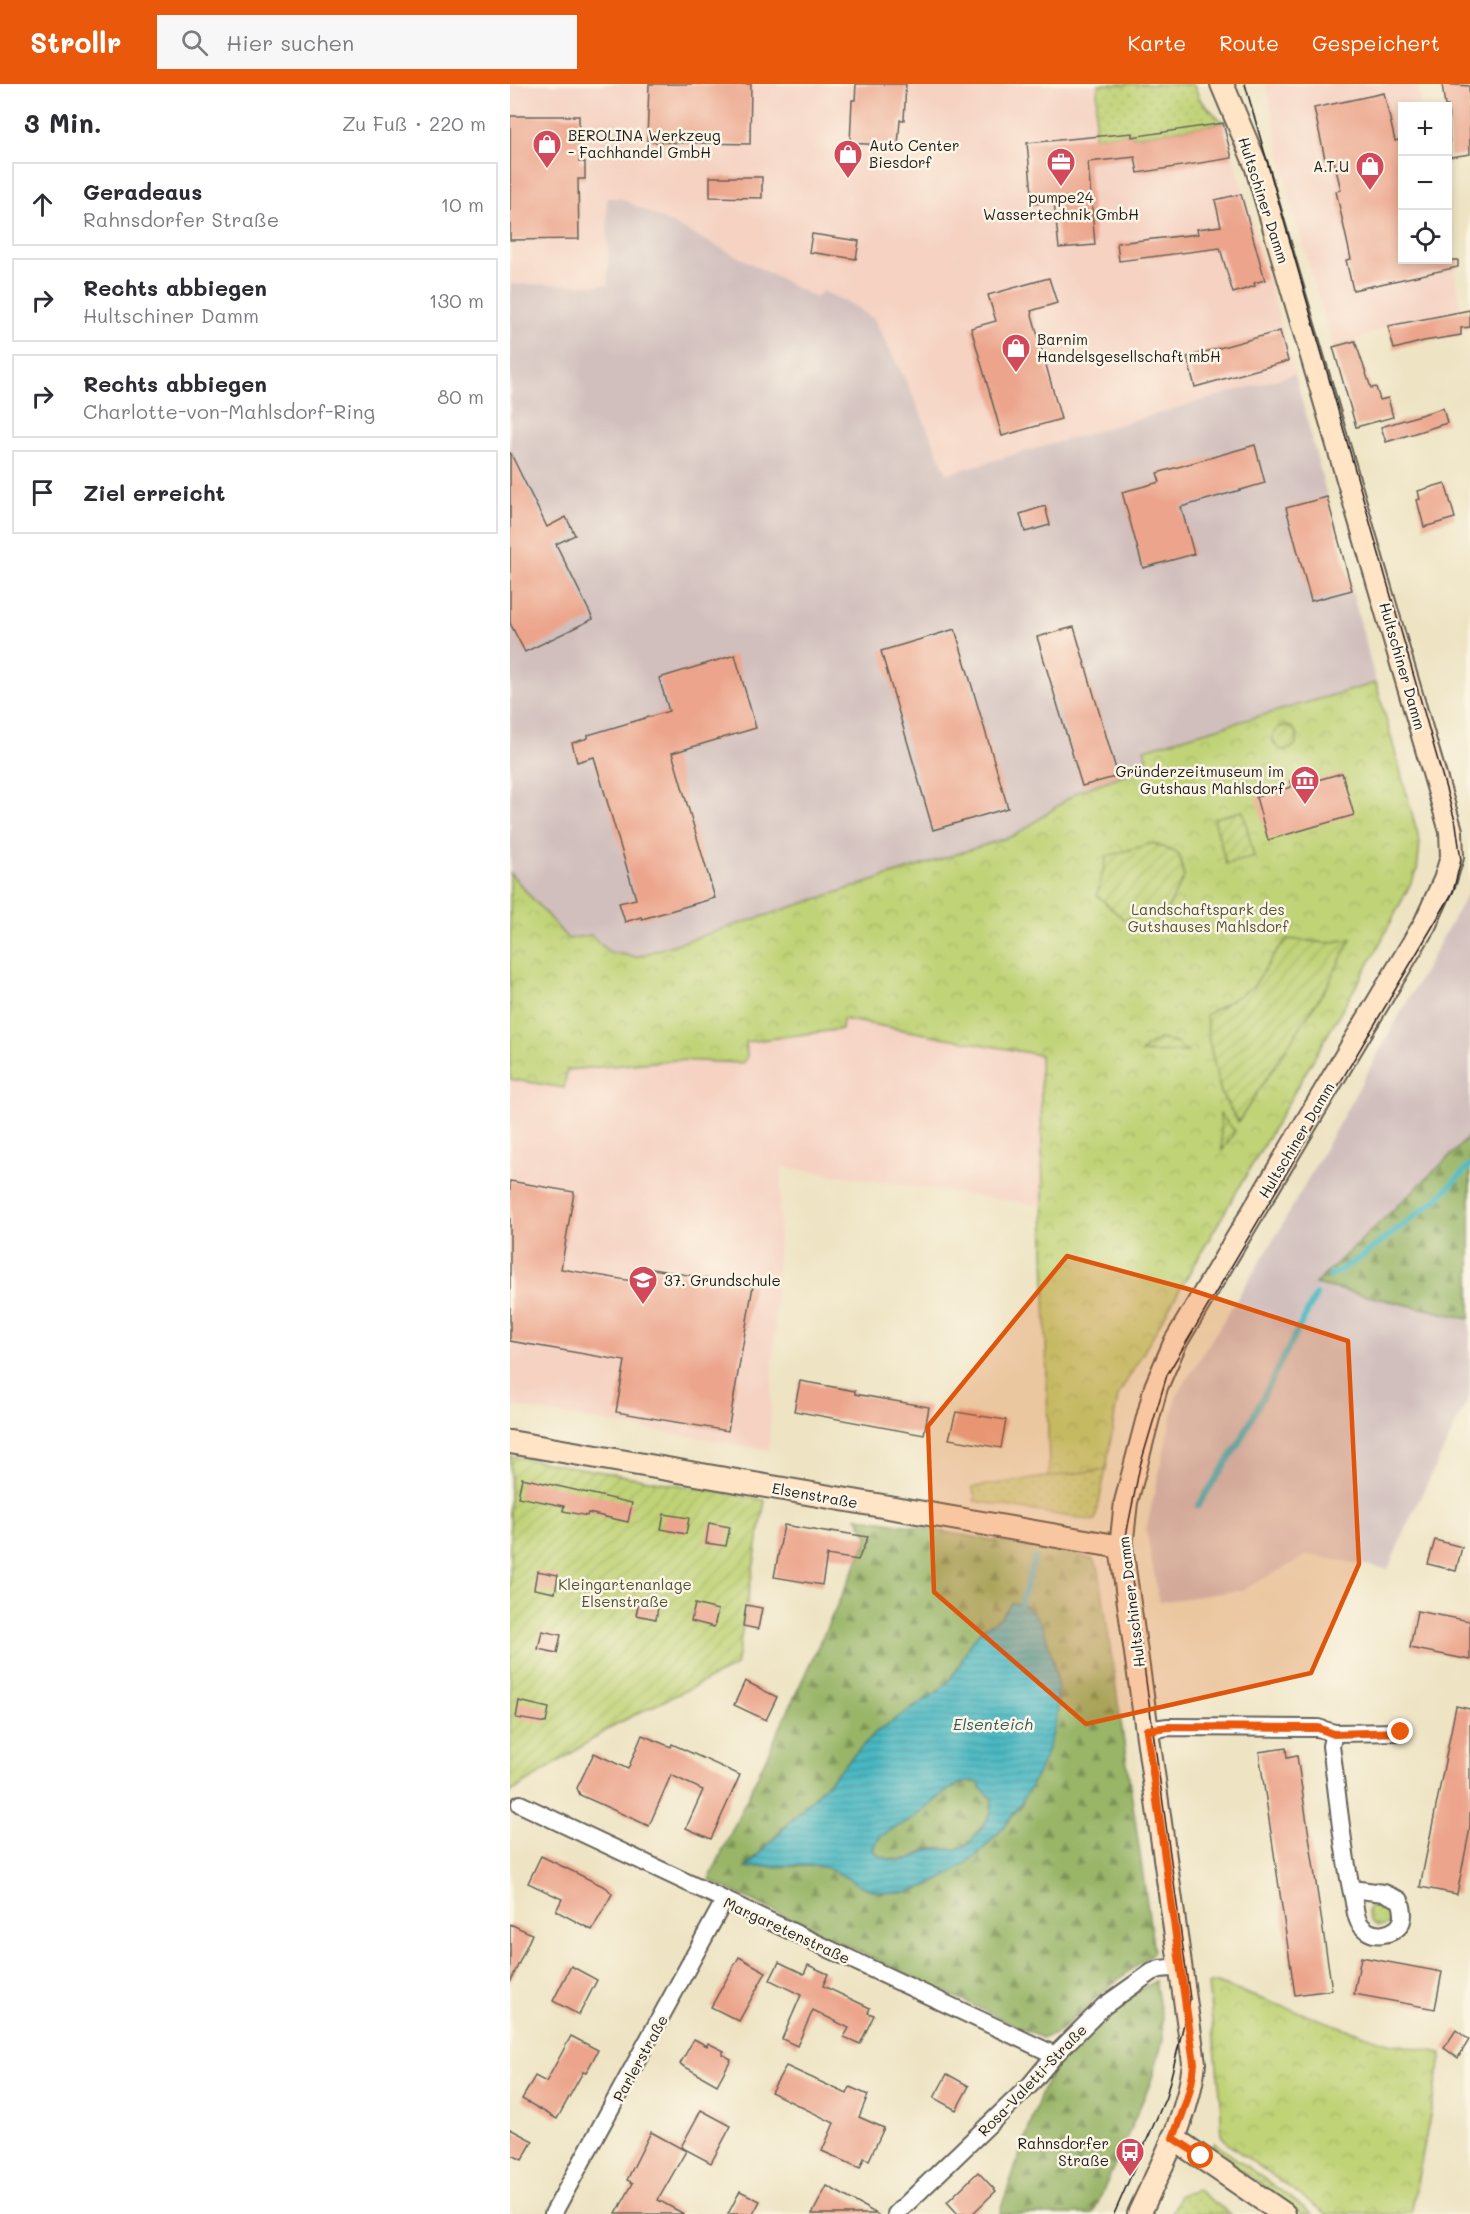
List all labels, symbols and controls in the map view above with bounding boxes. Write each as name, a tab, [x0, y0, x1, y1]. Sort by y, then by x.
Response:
search box	[157, 15, 577, 69]
text: Strollr	[30, 24, 121, 60]
icon: search	[178, 26, 211, 59]
text: Hier suchen	[226, 28, 354, 57]
text: Karte	[1128, 29, 1186, 56]
text: Route	[1219, 29, 1279, 56]
text: Gespeichert	[1312, 29, 1440, 56]
map controls	[1398, 102, 1452, 264]
button: +	[1398, 102, 1452, 156]
text: 3 Min.	[24, 106, 102, 140]
text: Zu Fuß · 220 m	[342, 110, 486, 136]
place label: BEROLINA Werkzeug - Fachhandel GmbH	[568, 125, 721, 162]
shop icon: BEROLINA Werkzeug - Fachhandel GmbH	[531, 128, 563, 170]
street label: Hultschiner Damm	[1234, 134, 1294, 266]
place label: Auto Center Biesdorf	[869, 135, 960, 172]
shop icon: Auto Center Biesdorf	[832, 138, 864, 180]
office icon: pumpe24 Wassertechnik GmbH	[1045, 146, 1077, 188]
shop icon: A.T.U	[1354, 150, 1386, 192]
place label: A.T.U	[1313, 156, 1349, 176]
button: −	[1398, 156, 1452, 210]
text: Geradeaus	[83, 177, 202, 206]
place label: pumpe24 Wassertechnik GmbH	[983, 187, 1139, 224]
icon: ahead	[26, 188, 59, 221]
text: 10 m	[440, 191, 484, 217]
text: Rahnsdorfer Straße	[83, 206, 279, 232]
button: locate	[1398, 210, 1452, 264]
text: Rechts abbiegen	[83, 273, 267, 302]
icon: right	[26, 284, 59, 317]
text: 130 m	[429, 287, 484, 313]
text: Hultschiner Damm	[83, 302, 259, 328]
place label: Barnim Handelsgesellschaft mbH	[1037, 329, 1221, 366]
shop icon: Barnim Handelsgesellschaft mbH	[1000, 332, 1032, 374]
text: Rechts abbiegen	[83, 369, 267, 398]
icon: right	[26, 380, 59, 413]
text: 80 m	[437, 383, 484, 409]
text: Charlotte-von-Mahlsdorf-Ring	[83, 398, 375, 424]
icon: arrive	[26, 476, 59, 509]
text: Ziel erreicht	[83, 478, 225, 507]
street label: Hultschiner Damm	[1375, 600, 1431, 732]
place label: Gründerzeitmuseum im Gutshaus Mahlsdorf	[1115, 761, 1285, 798]
museum icon: Gründerzeitmuseum im Gutshaus Mahlsdorf	[1289, 764, 1321, 806]
park label: Landschaftspark des Gutshauses Mahlsdorf	[1128, 899, 1289, 936]
street label: Hultschiner Damm	[1253, 1078, 1339, 1202]
school or university icon: 37. Grundschule	[627, 1264, 659, 1306]
place label: 37. Grundschule	[664, 1270, 781, 1290]
street label: Elsenstraße	[771, 1478, 859, 1512]
street label: Hultschiner Damm	[1113, 1535, 1149, 1669]
park label: Kleingartenanlage Elsenstraße	[558, 1574, 692, 1611]
water label: Elsenteich	[953, 1713, 1033, 1734]
route end	[1387, 1718, 1413, 1744]
street label: Margaretenstraße	[720, 1892, 854, 1968]
street label: Parlerstraße	[608, 2011, 672, 2105]
street label: Rosa-Valetti-Straße	[973, 2020, 1091, 2140]
place label: Rahnsdorfer Straße	[1017, 2133, 1109, 2170]
bus stop icon: Rahnsdorfer Straße	[1114, 2136, 1146, 2178]
route start	[1187, 2142, 1213, 2168]

